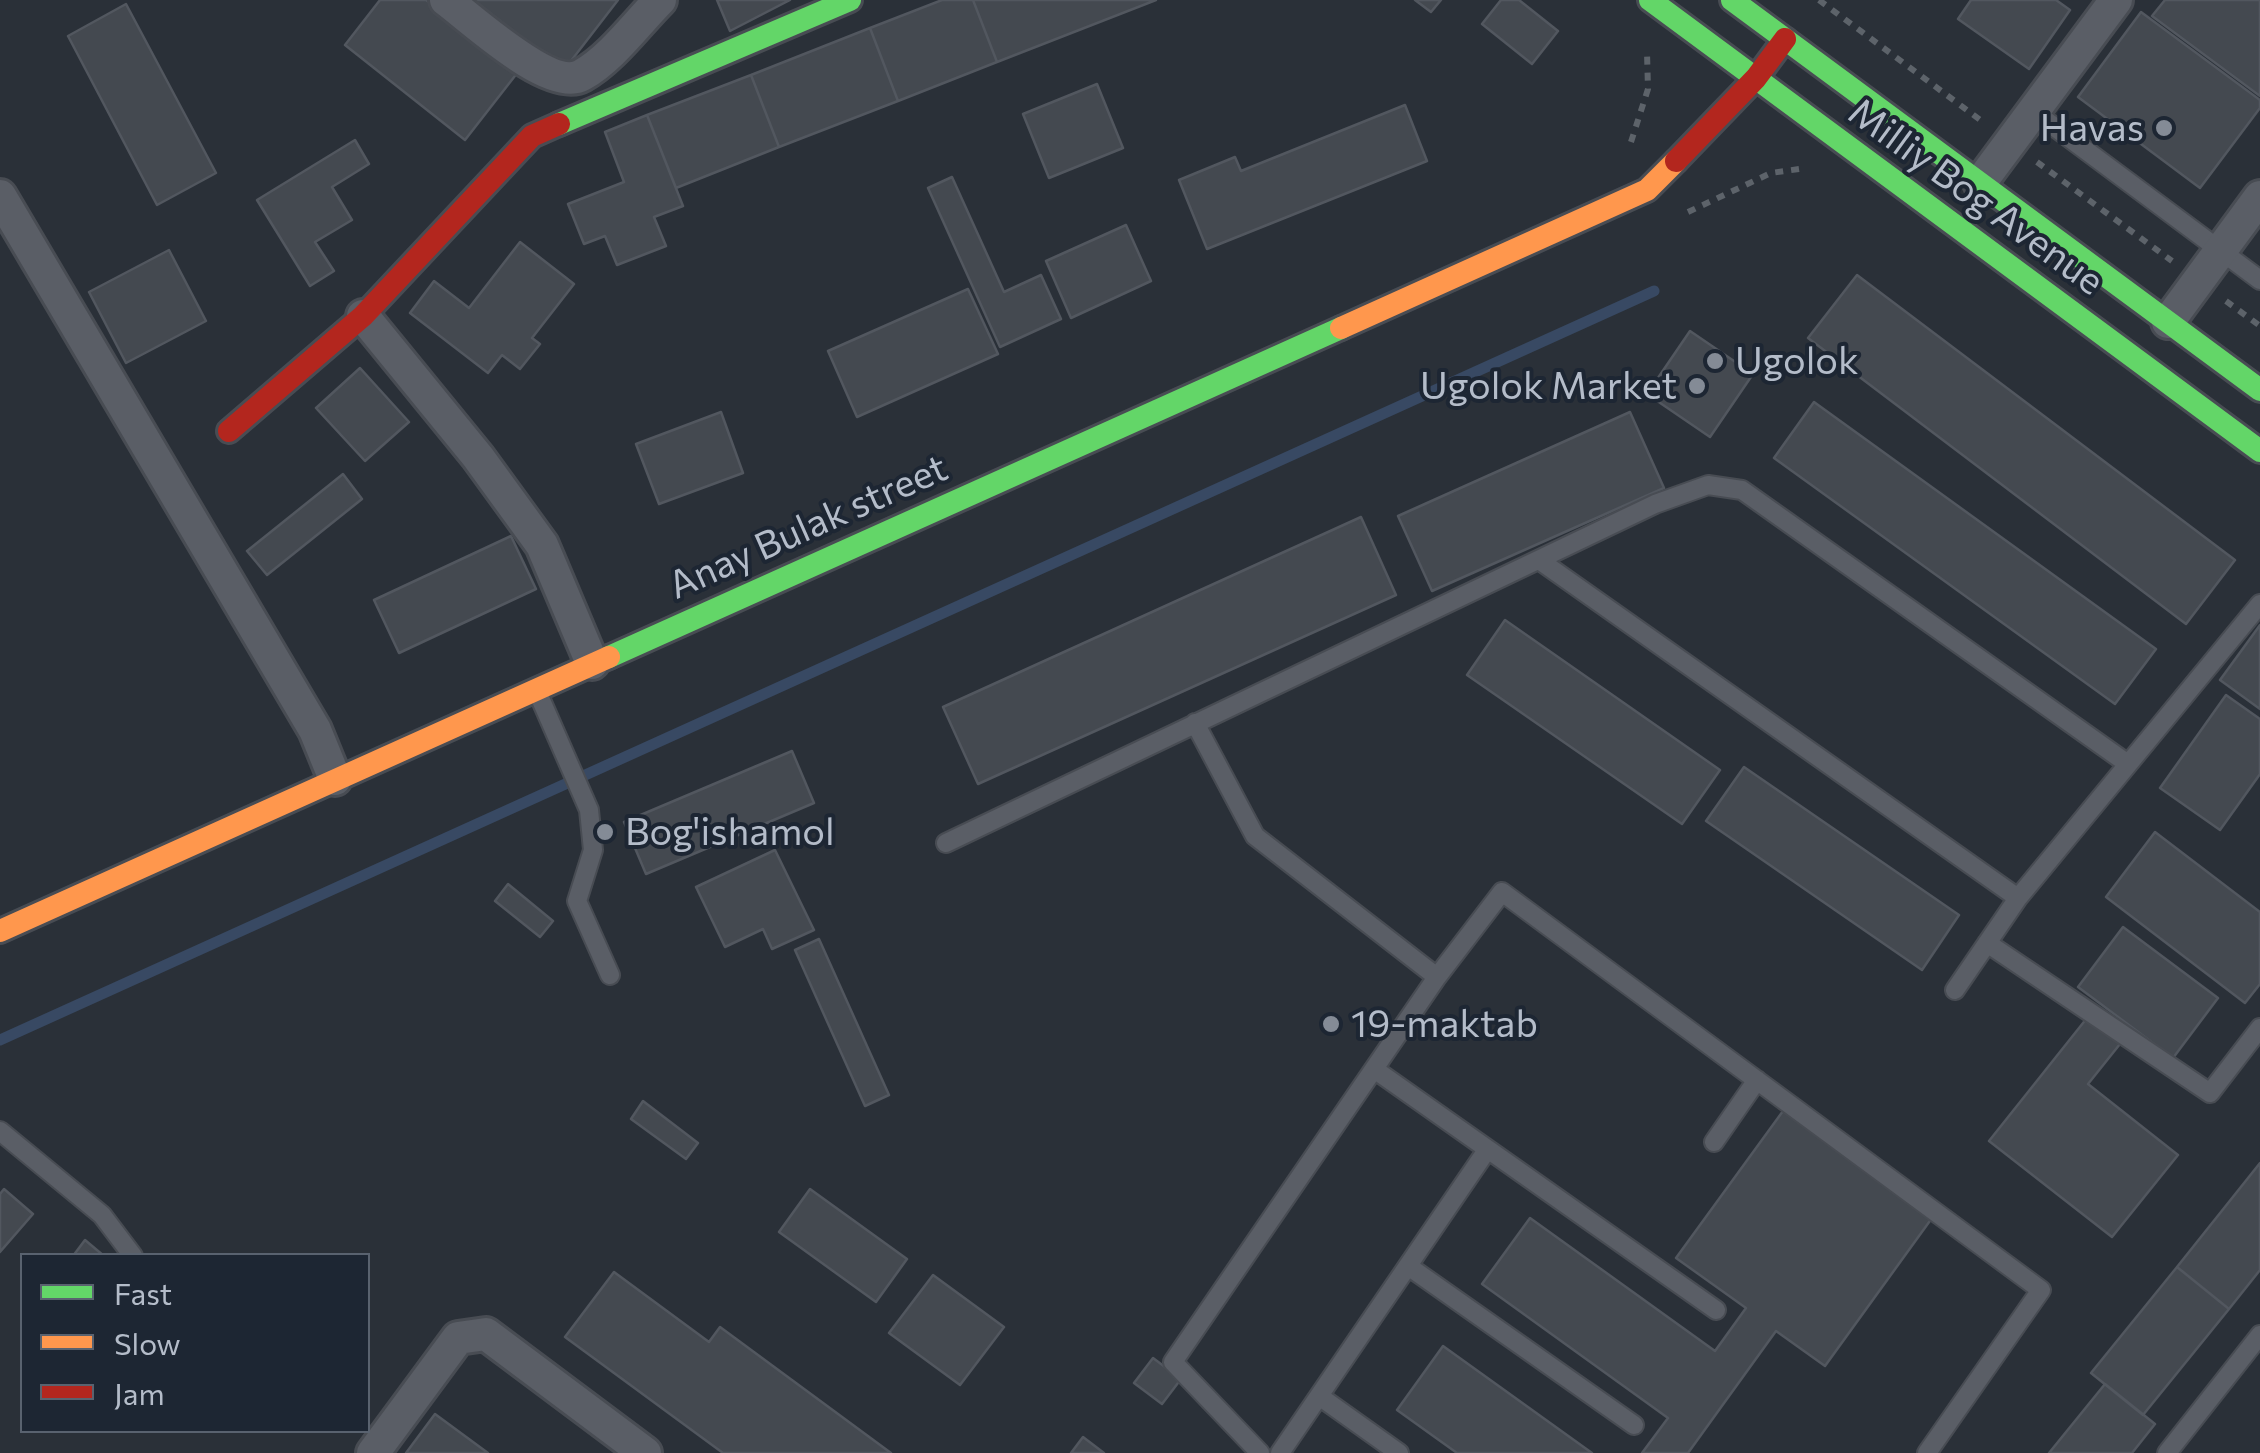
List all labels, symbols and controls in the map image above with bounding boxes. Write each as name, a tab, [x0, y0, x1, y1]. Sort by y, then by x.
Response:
street label: Milliy Bog Avenue	[1840, 89, 2112, 305]
place label: Havas	[2040, 105, 2144, 151]
marker: Havas	[2153, 117, 2175, 139]
place label: Ugolok	[1735, 338, 1859, 384]
marker: Ugolok	[1704, 350, 1726, 372]
place label: Ugolok Market	[1420, 363, 1677, 409]
marker: Ugolok Market	[1686, 375, 1708, 397]
street label: Anay Bulak street	[662, 445, 954, 609]
place label: Bog'ishamol	[625, 809, 835, 855]
marker: Bog'ishamol	[594, 821, 616, 843]
place label: 19-maktab	[1351, 1001, 1538, 1047]
marker: 19-maktab	[1320, 1013, 1342, 1035]
legend	[20, 1253, 370, 1433]
text: Fast	[114, 1274, 172, 1311]
text: Slow	[114, 1324, 181, 1361]
text: Jam	[114, 1374, 165, 1411]

